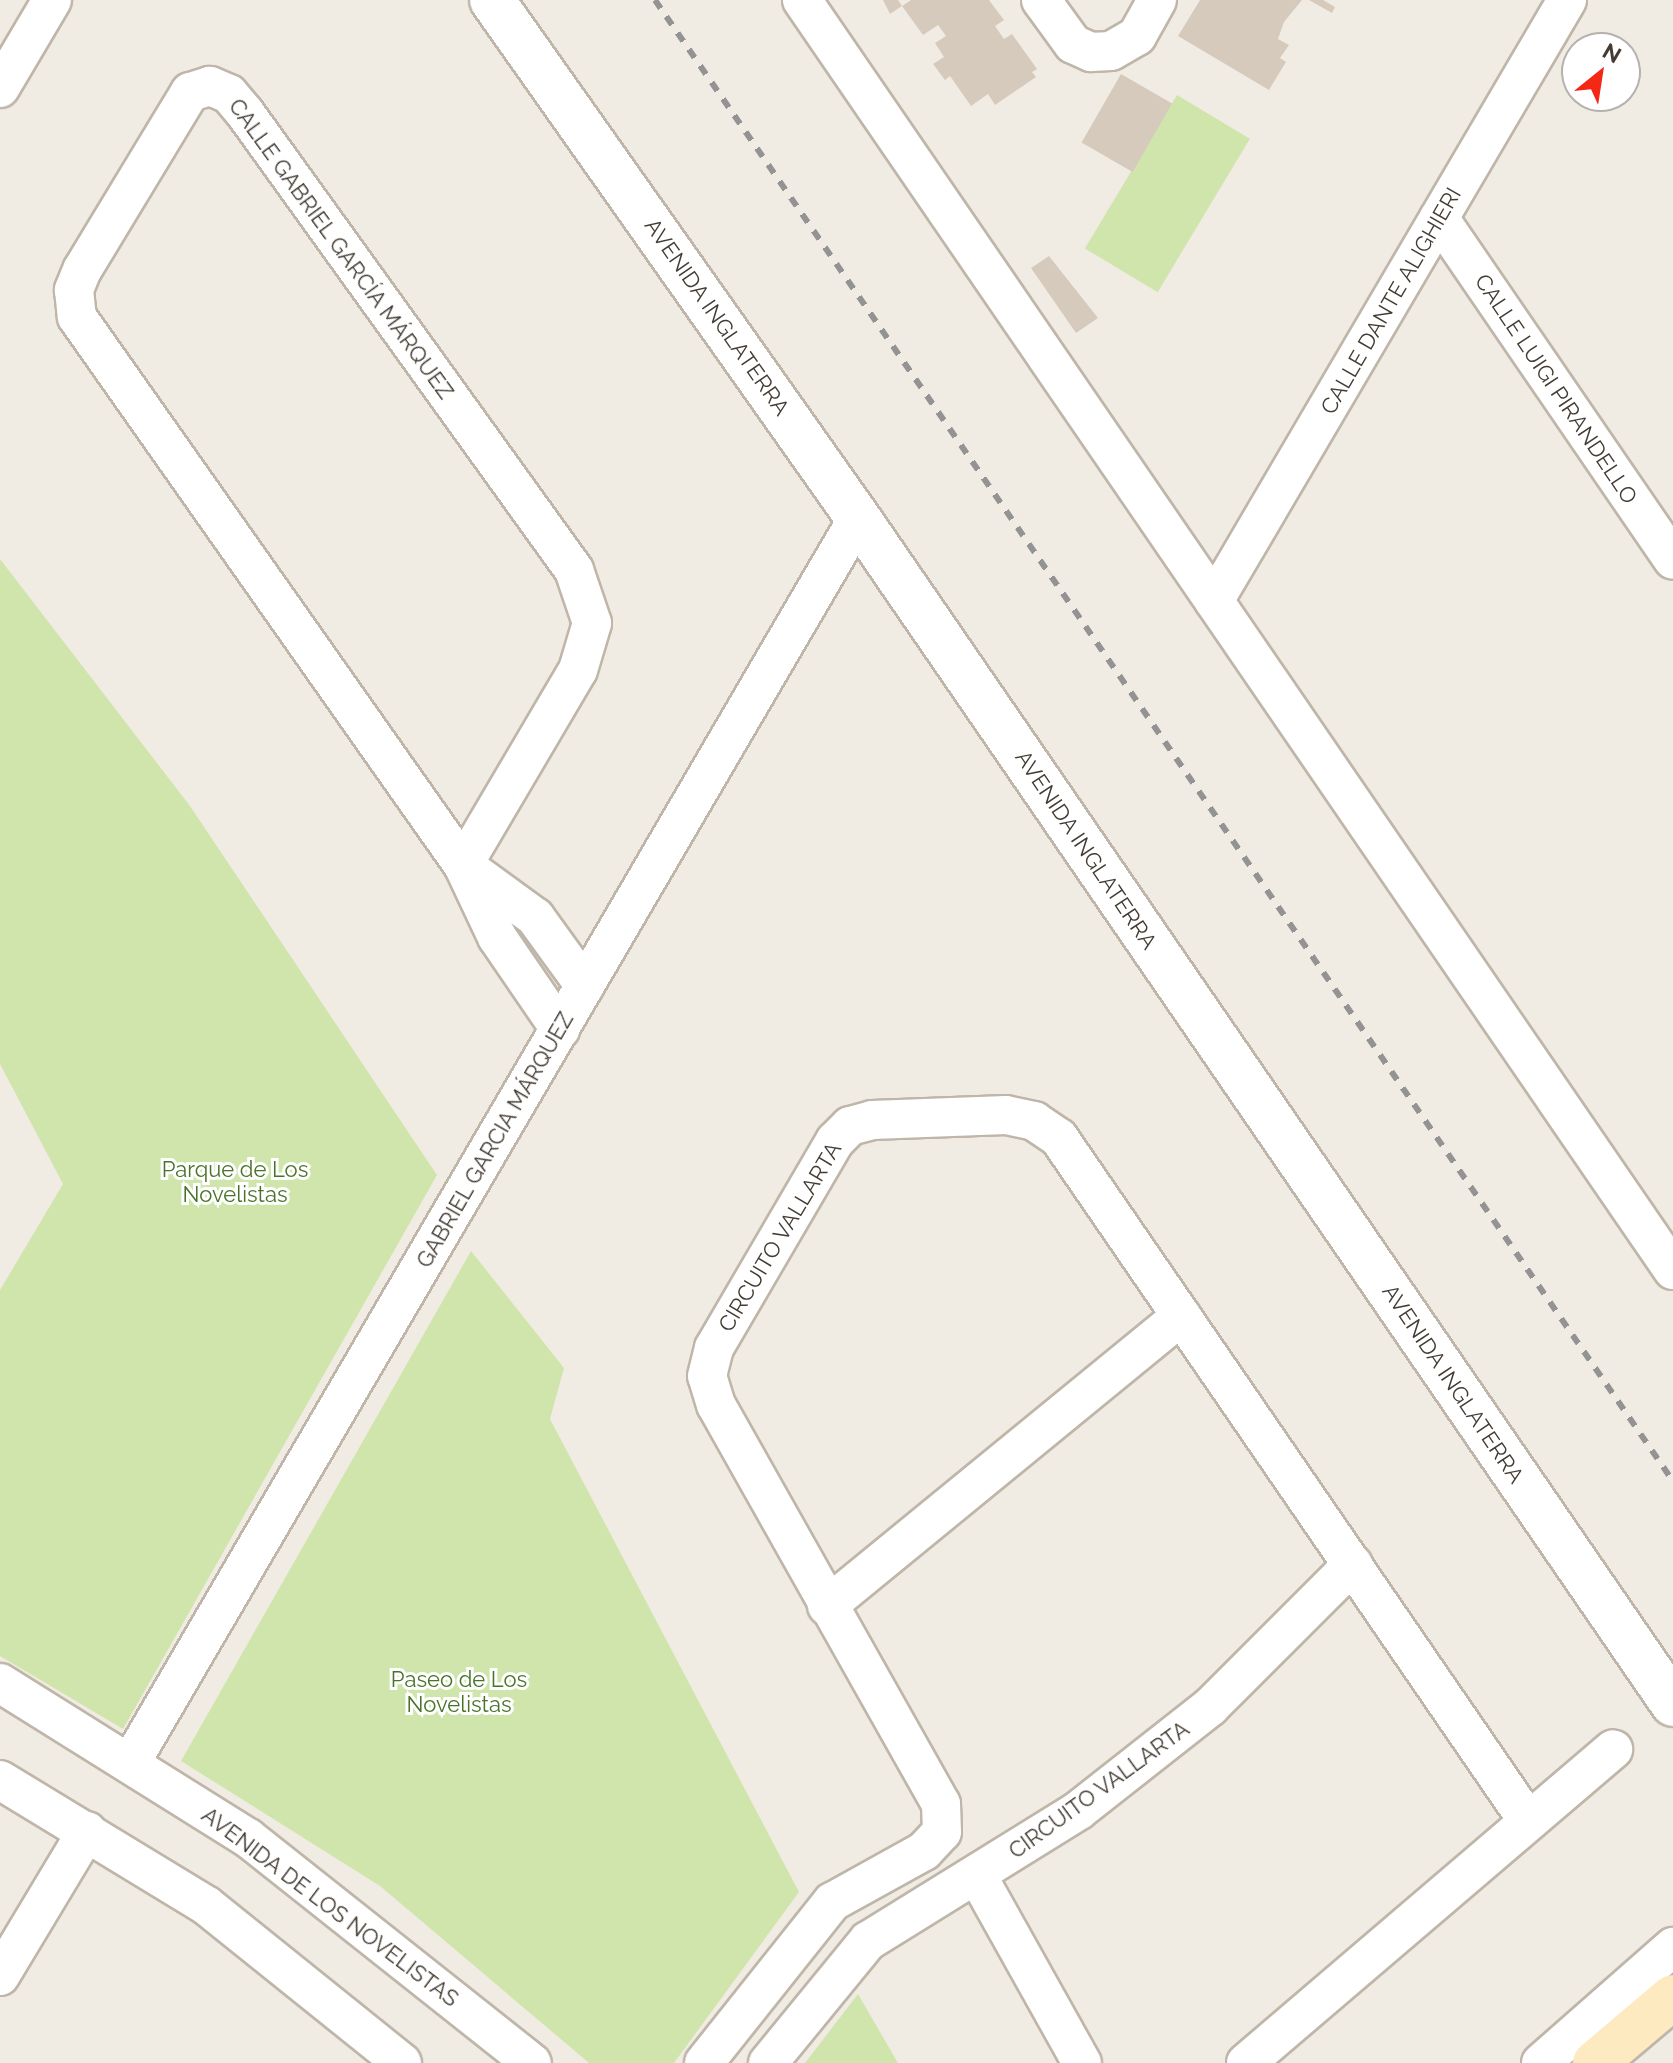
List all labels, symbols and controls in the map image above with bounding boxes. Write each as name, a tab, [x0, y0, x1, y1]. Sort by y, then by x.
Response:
north arrow	[1561, 32, 1641, 112]
text: N	[1598, 37, 1626, 68]
street label: CALLE GABRIEL GARCÍA MÁRQUEZ	[223, 93, 459, 405]
street label: CALLE DANTE ALIGHIERI	[1315, 183, 1467, 419]
street label: AVENIDA INGLATERRA	[639, 213, 795, 421]
street label: CALLE LUIGI PIRANDELLO	[1469, 269, 1643, 509]
street label: AVENIDA INGLATERRA	[1009, 745, 1163, 955]
street label: GABRIEL GARCIA MÁRQUEZ	[411, 1007, 579, 1273]
street label: CIRCUITO VALLARTA	[713, 1137, 847, 1337]
park label: Parque de Los Novelistas	[162, 1156, 308, 1208]
street label: AVENIDA INGLATERRA	[1376, 1279, 1530, 1489]
park label: Paseo de Los Novelistas	[391, 1666, 527, 1718]
street label: CIRCUITO VALLARTA	[1003, 1716, 1195, 1864]
street label: AVENIDA DE LOS NOVELISTAS	[196, 1802, 464, 2012]

